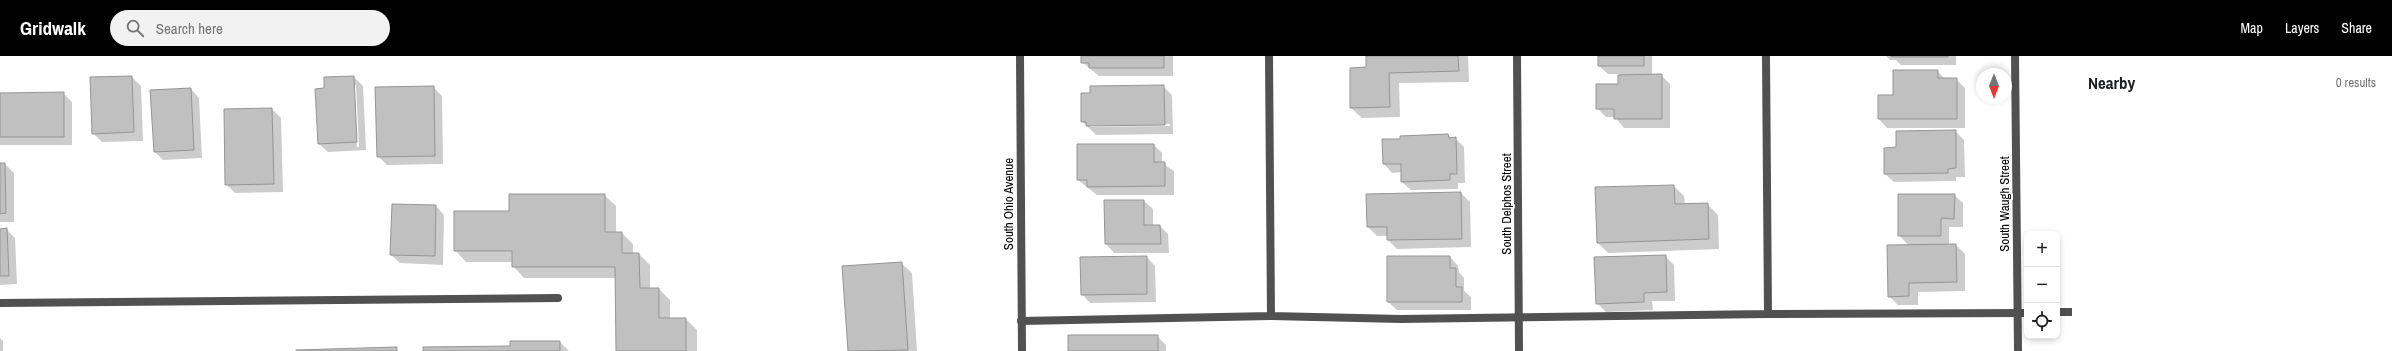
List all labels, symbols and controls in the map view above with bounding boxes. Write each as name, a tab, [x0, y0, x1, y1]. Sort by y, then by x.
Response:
search box	[110, 10, 390, 46]
text: Gridwalk	[20, 15, 86, 41]
icon: search	[124, 17, 146, 39]
text: Search here	[156, 18, 223, 39]
text: Map	[2241, 19, 2263, 37]
text: Layers	[2285, 19, 2319, 37]
text: Share	[2341, 19, 2372, 37]
north arrow	[1976, 68, 2012, 104]
text: Nearby	[2088, 71, 2135, 94]
text: 0 results	[2336, 74, 2376, 91]
street label: South Delphos Street	[1498, 153, 1515, 255]
street label: South Waugh Street	[1996, 156, 2013, 252]
street label: South Ohio Avenue	[1000, 158, 1017, 250]
map controls	[2024, 231, 2060, 339]
button: +	[2024, 231, 2060, 267]
button: −	[2024, 267, 2060, 303]
button: locate	[2024, 303, 2060, 339]

